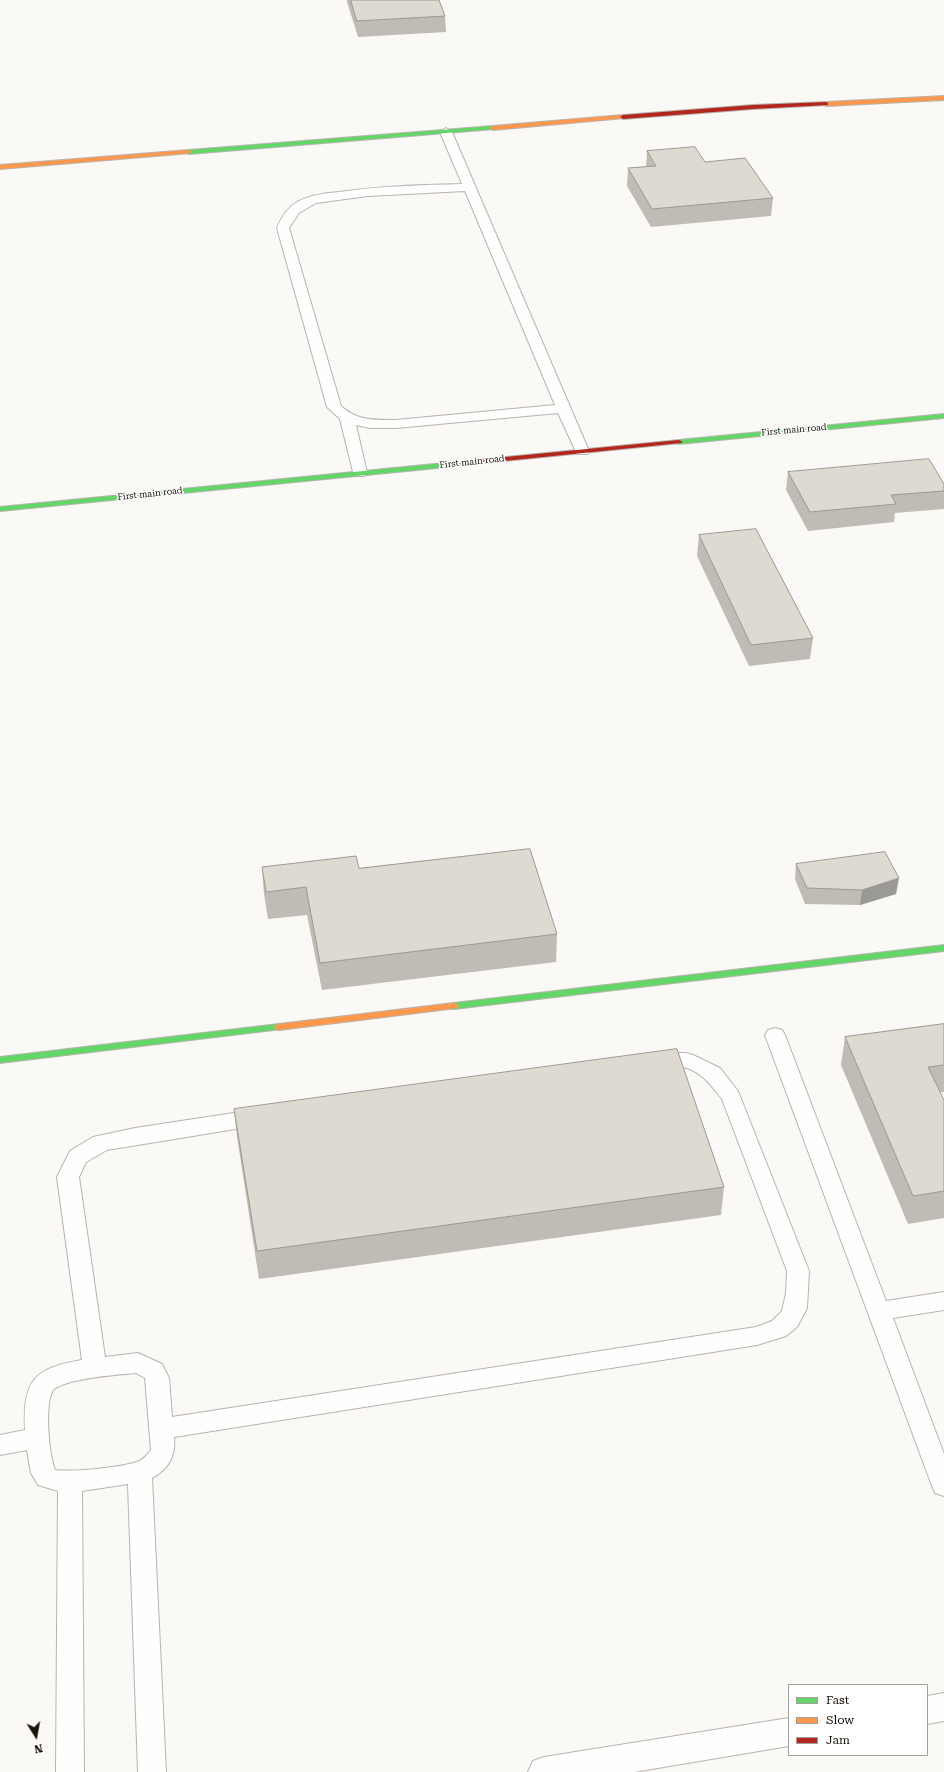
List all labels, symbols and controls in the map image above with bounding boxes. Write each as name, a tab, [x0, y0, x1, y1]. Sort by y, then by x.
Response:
street label: First main road	[761, 422, 827, 438]
street label: First main road	[439, 453, 505, 471]
street label: First main road	[117, 485, 183, 503]
legend	[788, 1684, 928, 1756]
text: Fast	[826, 1693, 849, 1707]
text: Slow	[826, 1713, 854, 1727]
north arrow	[16, 1716, 56, 1756]
text: Jam	[826, 1733, 850, 1747]
text: N	[33, 1741, 44, 1755]

